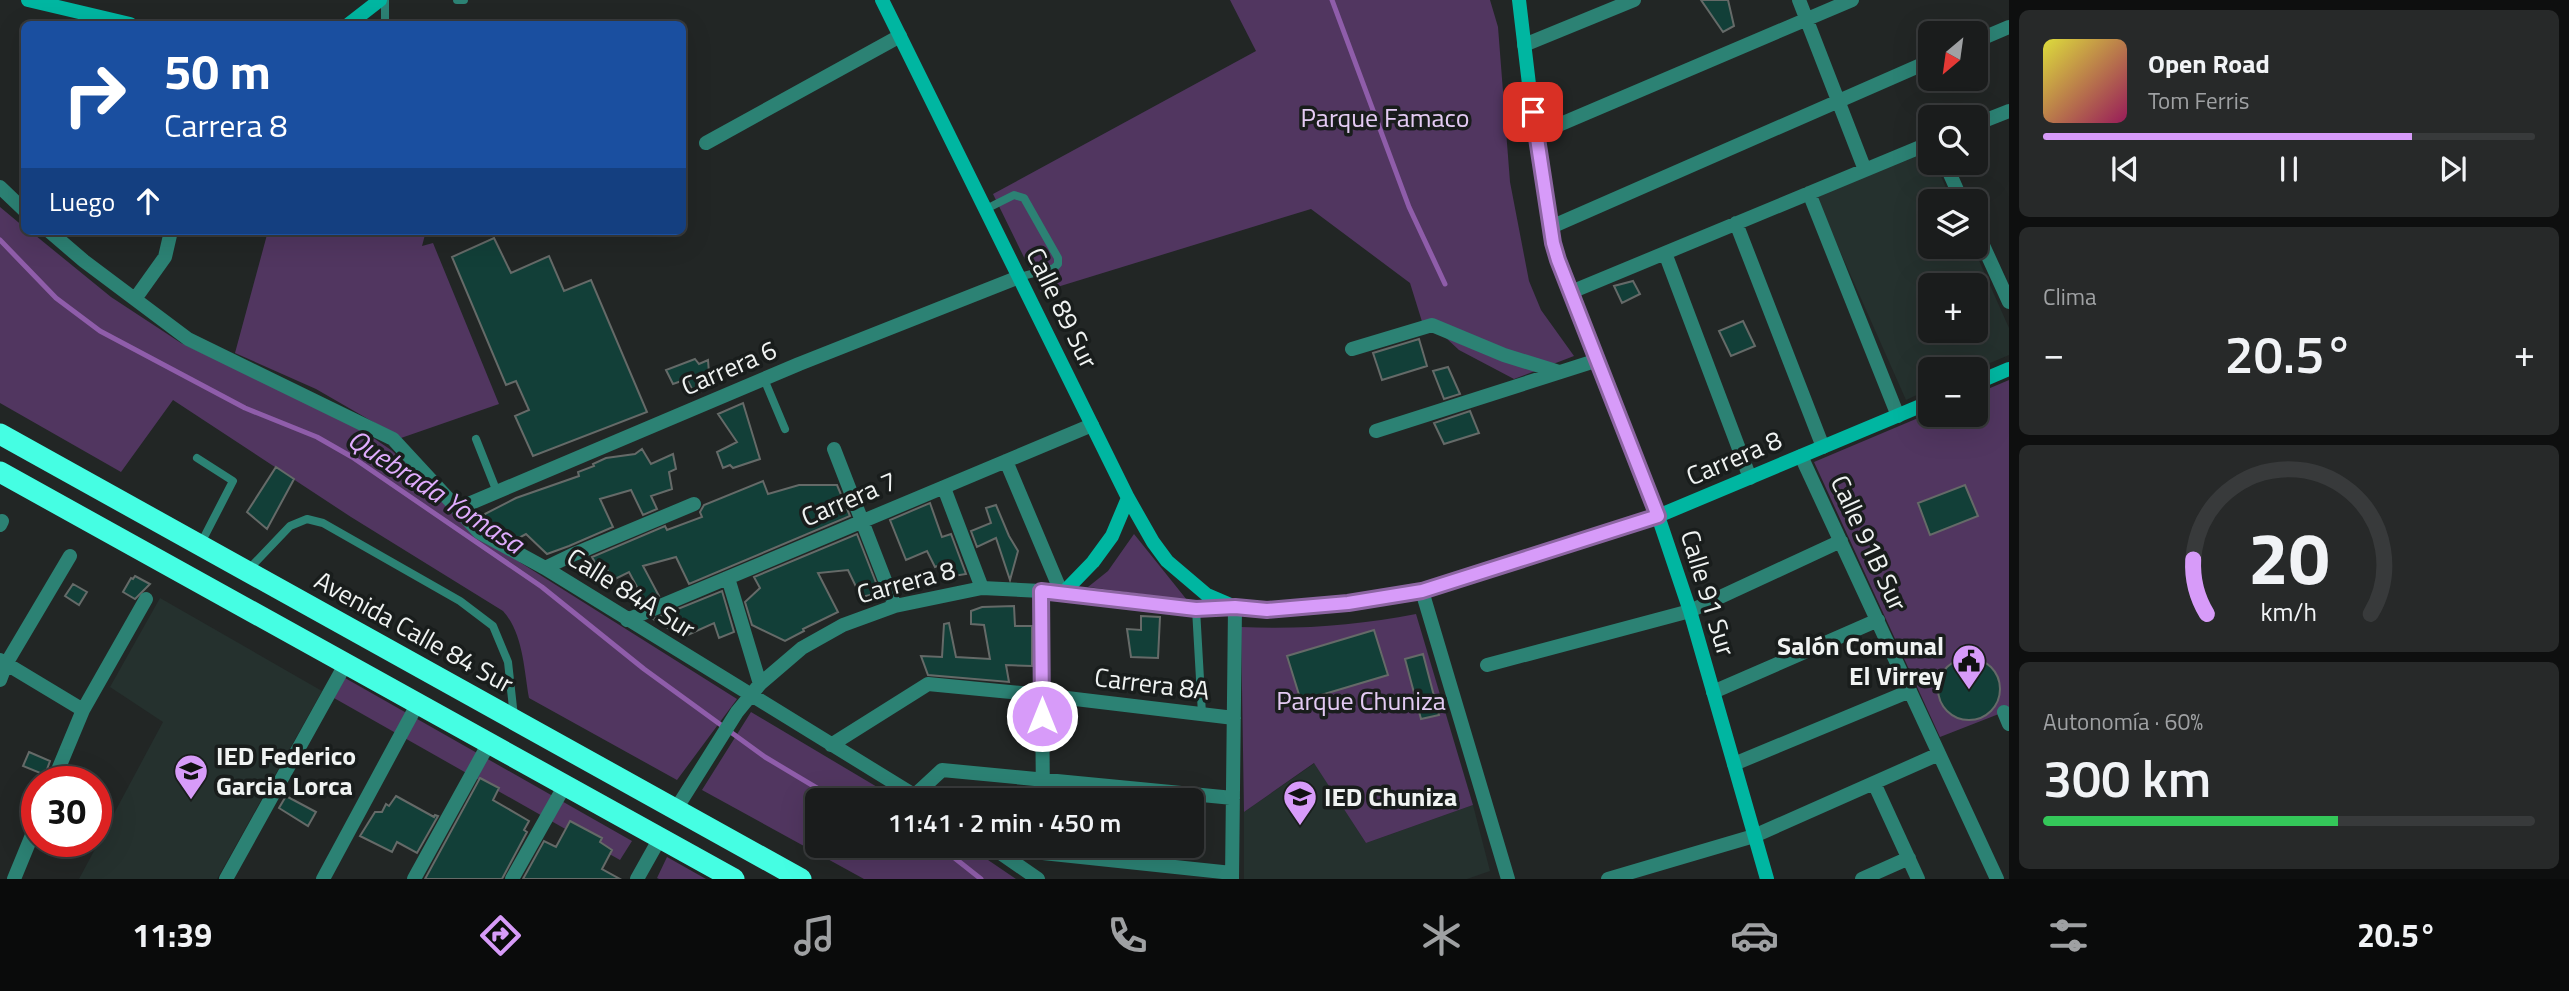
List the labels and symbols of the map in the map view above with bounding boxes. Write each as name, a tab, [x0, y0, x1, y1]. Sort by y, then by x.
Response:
north arrow	[1918, 21, 1988, 91]
pin	[1503, 82, 1563, 142]
park label: Parque Famaco	[1301, 98, 1469, 137]
street label: Calle 89 Sur	[1016, 241, 1108, 375]
street label: Carrera 6	[675, 330, 783, 405]
water label: Quebrada Yomasa	[340, 417, 535, 565]
street label: Carrera 8	[1680, 420, 1788, 495]
street label: Carrera 7	[795, 461, 903, 536]
street label: Calle 91B Sur	[1821, 468, 1918, 617]
street label: Calle 91 Sur	[1671, 525, 1746, 661]
street label: Calle 84A Sur	[559, 538, 703, 648]
street label: Carrera 8	[852, 550, 959, 613]
street label: Avenida Calle 84 Sur	[308, 561, 521, 703]
place label: Salón Comunal El Virrey	[1777, 626, 1944, 695]
public building icon: Salón Comunal El Virrey	[1950, 642, 1988, 691]
street label: Carrera 8A	[1092, 657, 1212, 710]
position arrow	[1005, 679, 1079, 753]
park label: Parque Chuniza	[1276, 681, 1446, 720]
place label: IED Federico Garcia Lorca	[216, 736, 356, 805]
school or university icon: IED Federico Garcia Lorca	[172, 752, 210, 801]
speed limit sign: 30	[21, 766, 112, 857]
place label: IED Chuniza	[1324, 777, 1457, 816]
school or university icon: IED Chuniza	[1281, 778, 1319, 827]

